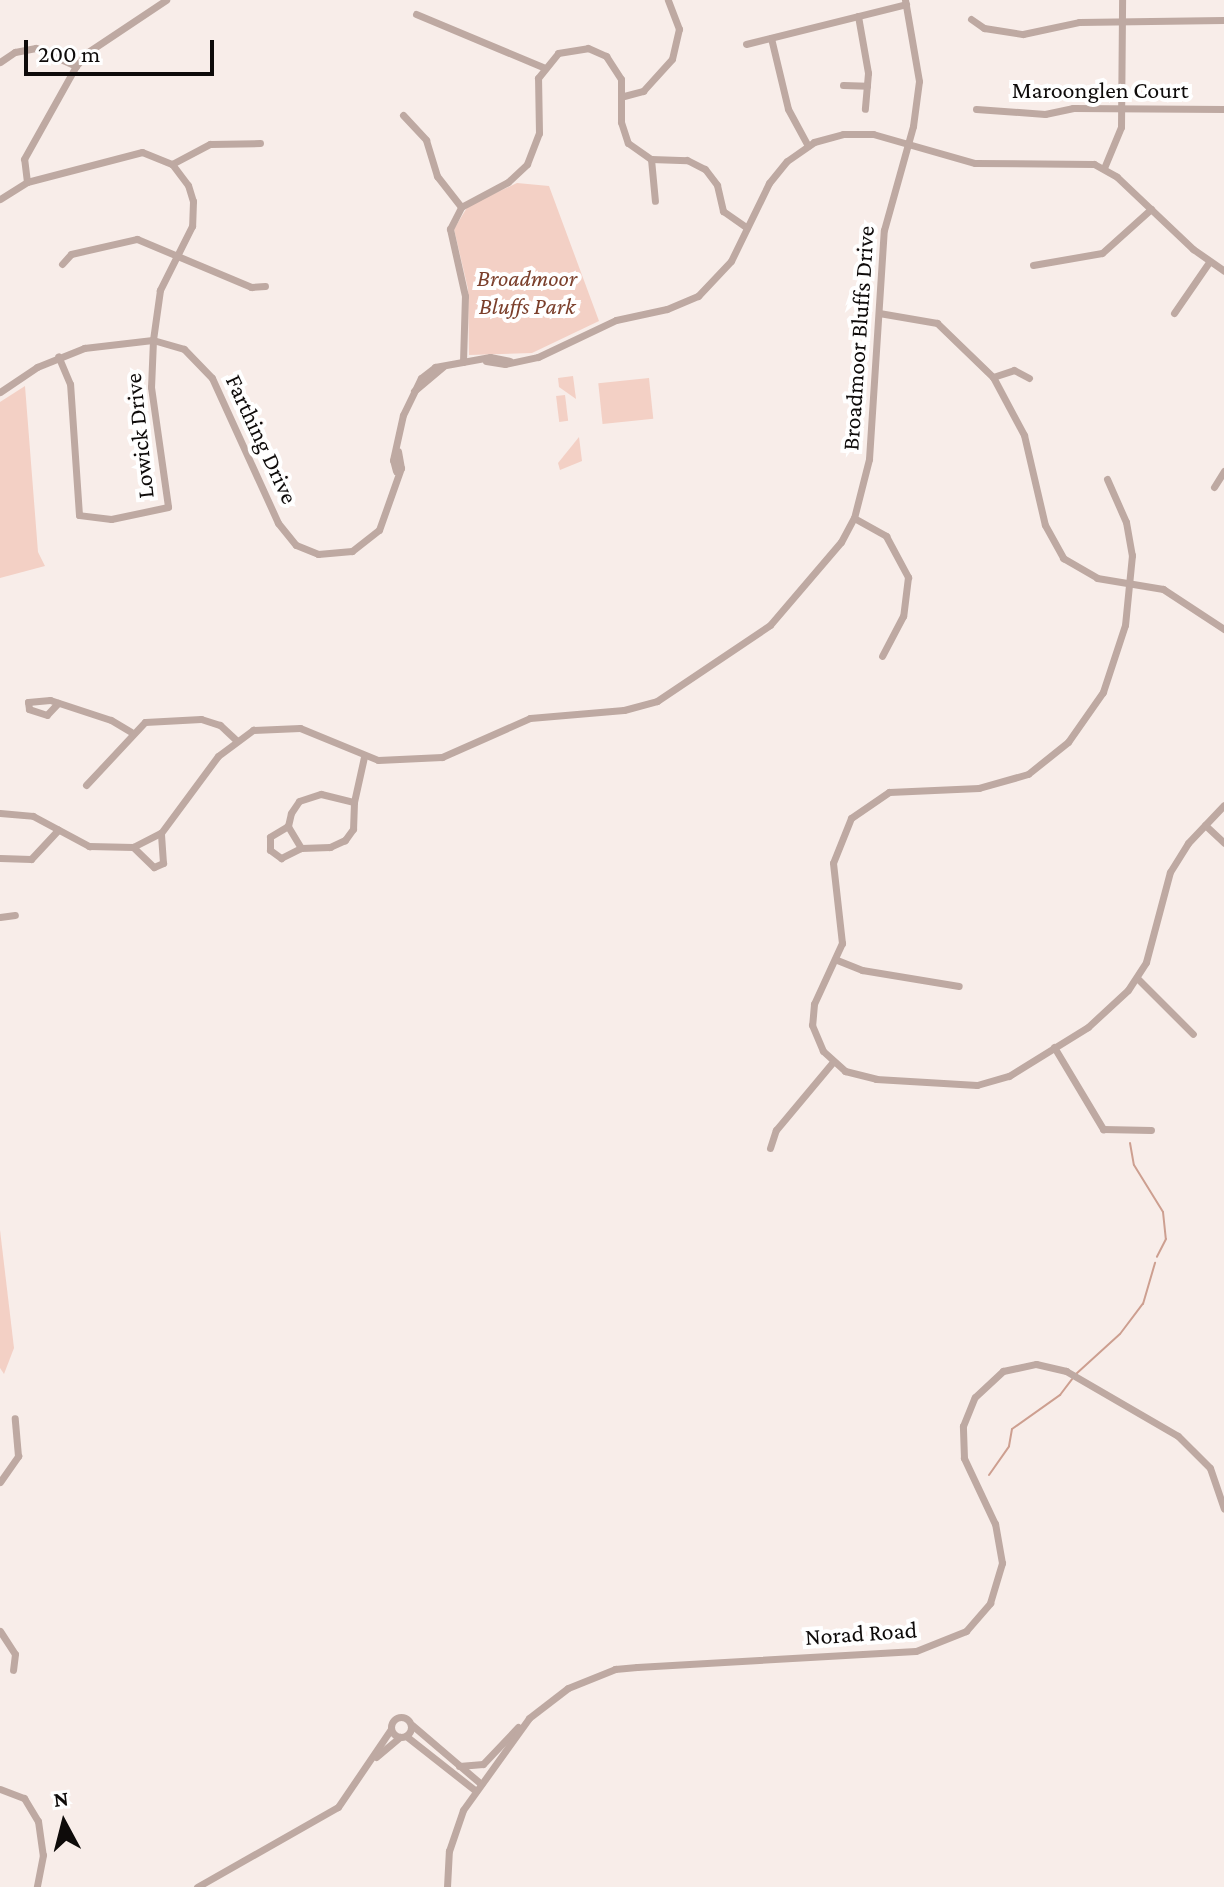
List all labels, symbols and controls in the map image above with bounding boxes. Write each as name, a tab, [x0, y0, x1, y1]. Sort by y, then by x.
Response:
scale bar	[28, 24, 218, 74]
text: 200 m	[38, 40, 100, 67]
street label: Maroonglen Court	[1012, 76, 1188, 104]
street label: Broadmoor Bluffs Drive	[836, 225, 880, 451]
park label: Broadmoor Bluffs Park	[477, 264, 577, 320]
street label: Farthing Drive	[220, 370, 304, 508]
street label: Lowick Drive	[118, 372, 160, 500]
street label: Norad Road	[804, 1615, 918, 1651]
north arrow	[24, 1783, 104, 1863]
text: N	[52, 1785, 70, 1812]

